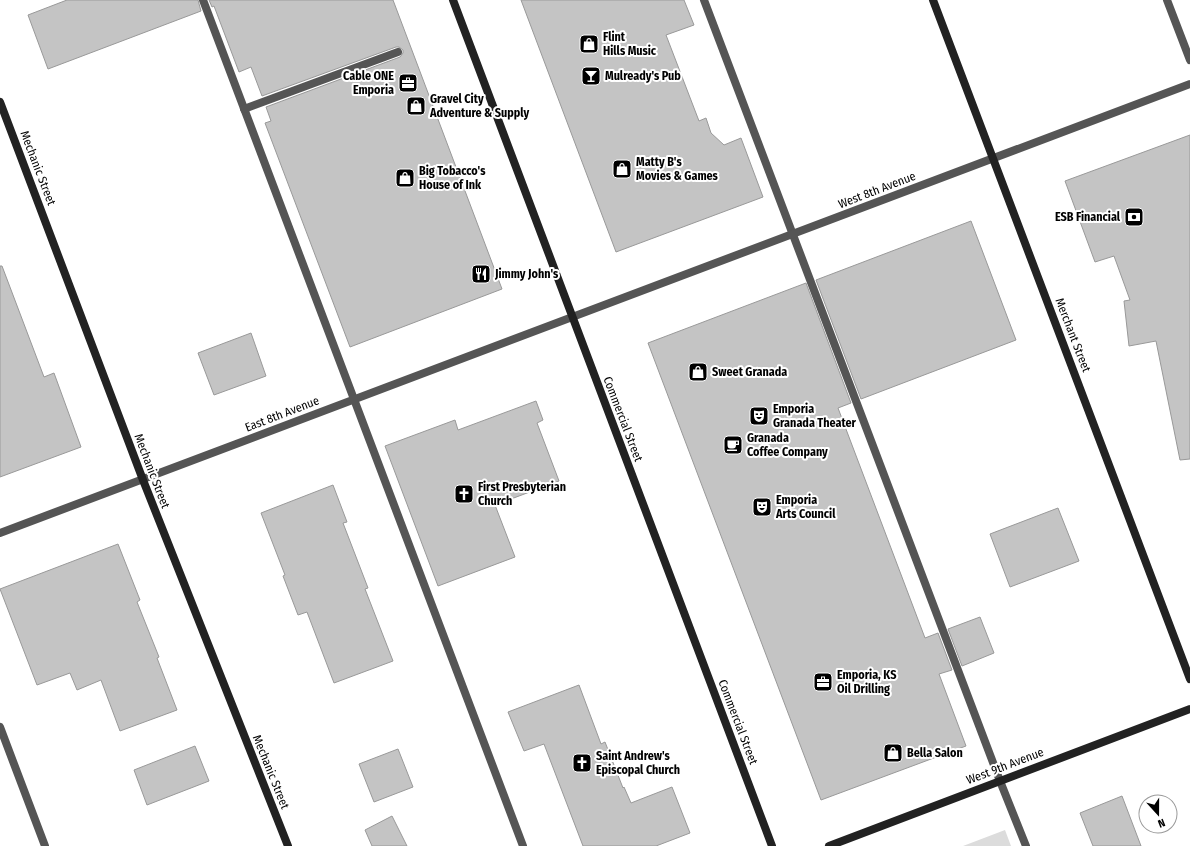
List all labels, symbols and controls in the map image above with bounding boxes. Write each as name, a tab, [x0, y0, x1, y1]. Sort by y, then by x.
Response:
place label: Flint Hills Music	[603, 30, 657, 58]
shop icon: Flint Hills Music	[578, 33, 600, 55]
bar icon: Mulready's Pub	[580, 65, 602, 87]
place label: Cable ONE Emporia	[343, 69, 394, 97]
place label: Mulready's Pub	[605, 69, 681, 83]
office icon: Cable ONE Emporia	[397, 72, 419, 94]
place label: Gravel City Adventure & Supply	[429, 92, 530, 120]
shop icon: Gravel City Adventure & Supply	[405, 95, 427, 117]
street label: Mechanic Street	[17, 129, 59, 207]
place label: Matty B's Movies & Games	[636, 155, 719, 183]
shop icon: Matty B's Movies & Games	[611, 158, 633, 180]
place label: Big Tobacco's House of Ink	[419, 164, 486, 192]
shop icon: Big Tobacco's House of Ink	[394, 167, 416, 189]
street label: West 8th Avenue	[836, 169, 918, 211]
bank icon: ESB Financial	[1123, 206, 1145, 228]
place label: ESB Financial	[1055, 210, 1121, 224]
restaurant icon: Jimmy John's	[470, 263, 492, 285]
place label: Jimmy John's	[494, 267, 559, 281]
street label: Merchant Street	[1052, 296, 1094, 374]
shop icon: Sweet Granada	[687, 361, 709, 383]
place label: Sweet Granada	[712, 365, 787, 379]
street label: Commercial Street	[600, 375, 646, 464]
street label: East 8th Avenue	[243, 393, 321, 435]
place label: Emporia Granada Theater	[773, 402, 857, 430]
theatre icon: Emporia Granada Theater	[748, 405, 770, 427]
place label: Granada Coffee Company	[747, 431, 828, 459]
street label: Mechanic Street	[131, 432, 173, 510]
cafe icon: Granada Coffee Company	[722, 434, 744, 456]
place label: First Presbyterian Church	[478, 480, 566, 508]
church icon: First Presbyterian Church	[453, 483, 475, 505]
place label: Emporia Arts Council	[775, 493, 836, 521]
theatre icon: Emporia Arts Council	[751, 496, 773, 518]
place label: Emporia, KS Oil Drilling	[837, 668, 896, 696]
office icon: Emporia, KS Oil Drilling	[812, 671, 834, 693]
street label: Commercial Street	[715, 678, 761, 767]
street label: Mechanic Street	[250, 733, 292, 811]
shop icon: Bella Salon	[882, 742, 904, 764]
street label: West 9th Avenue	[964, 745, 1046, 787]
place label: Bella Salon	[907, 746, 963, 760]
place label: Saint Andrew's Episcopal Church	[596, 749, 680, 777]
church icon: Saint Andrew's Episcopal Church	[571, 752, 593, 774]
north arrow	[1138, 794, 1178, 834]
text: N	[1156, 816, 1167, 830]

